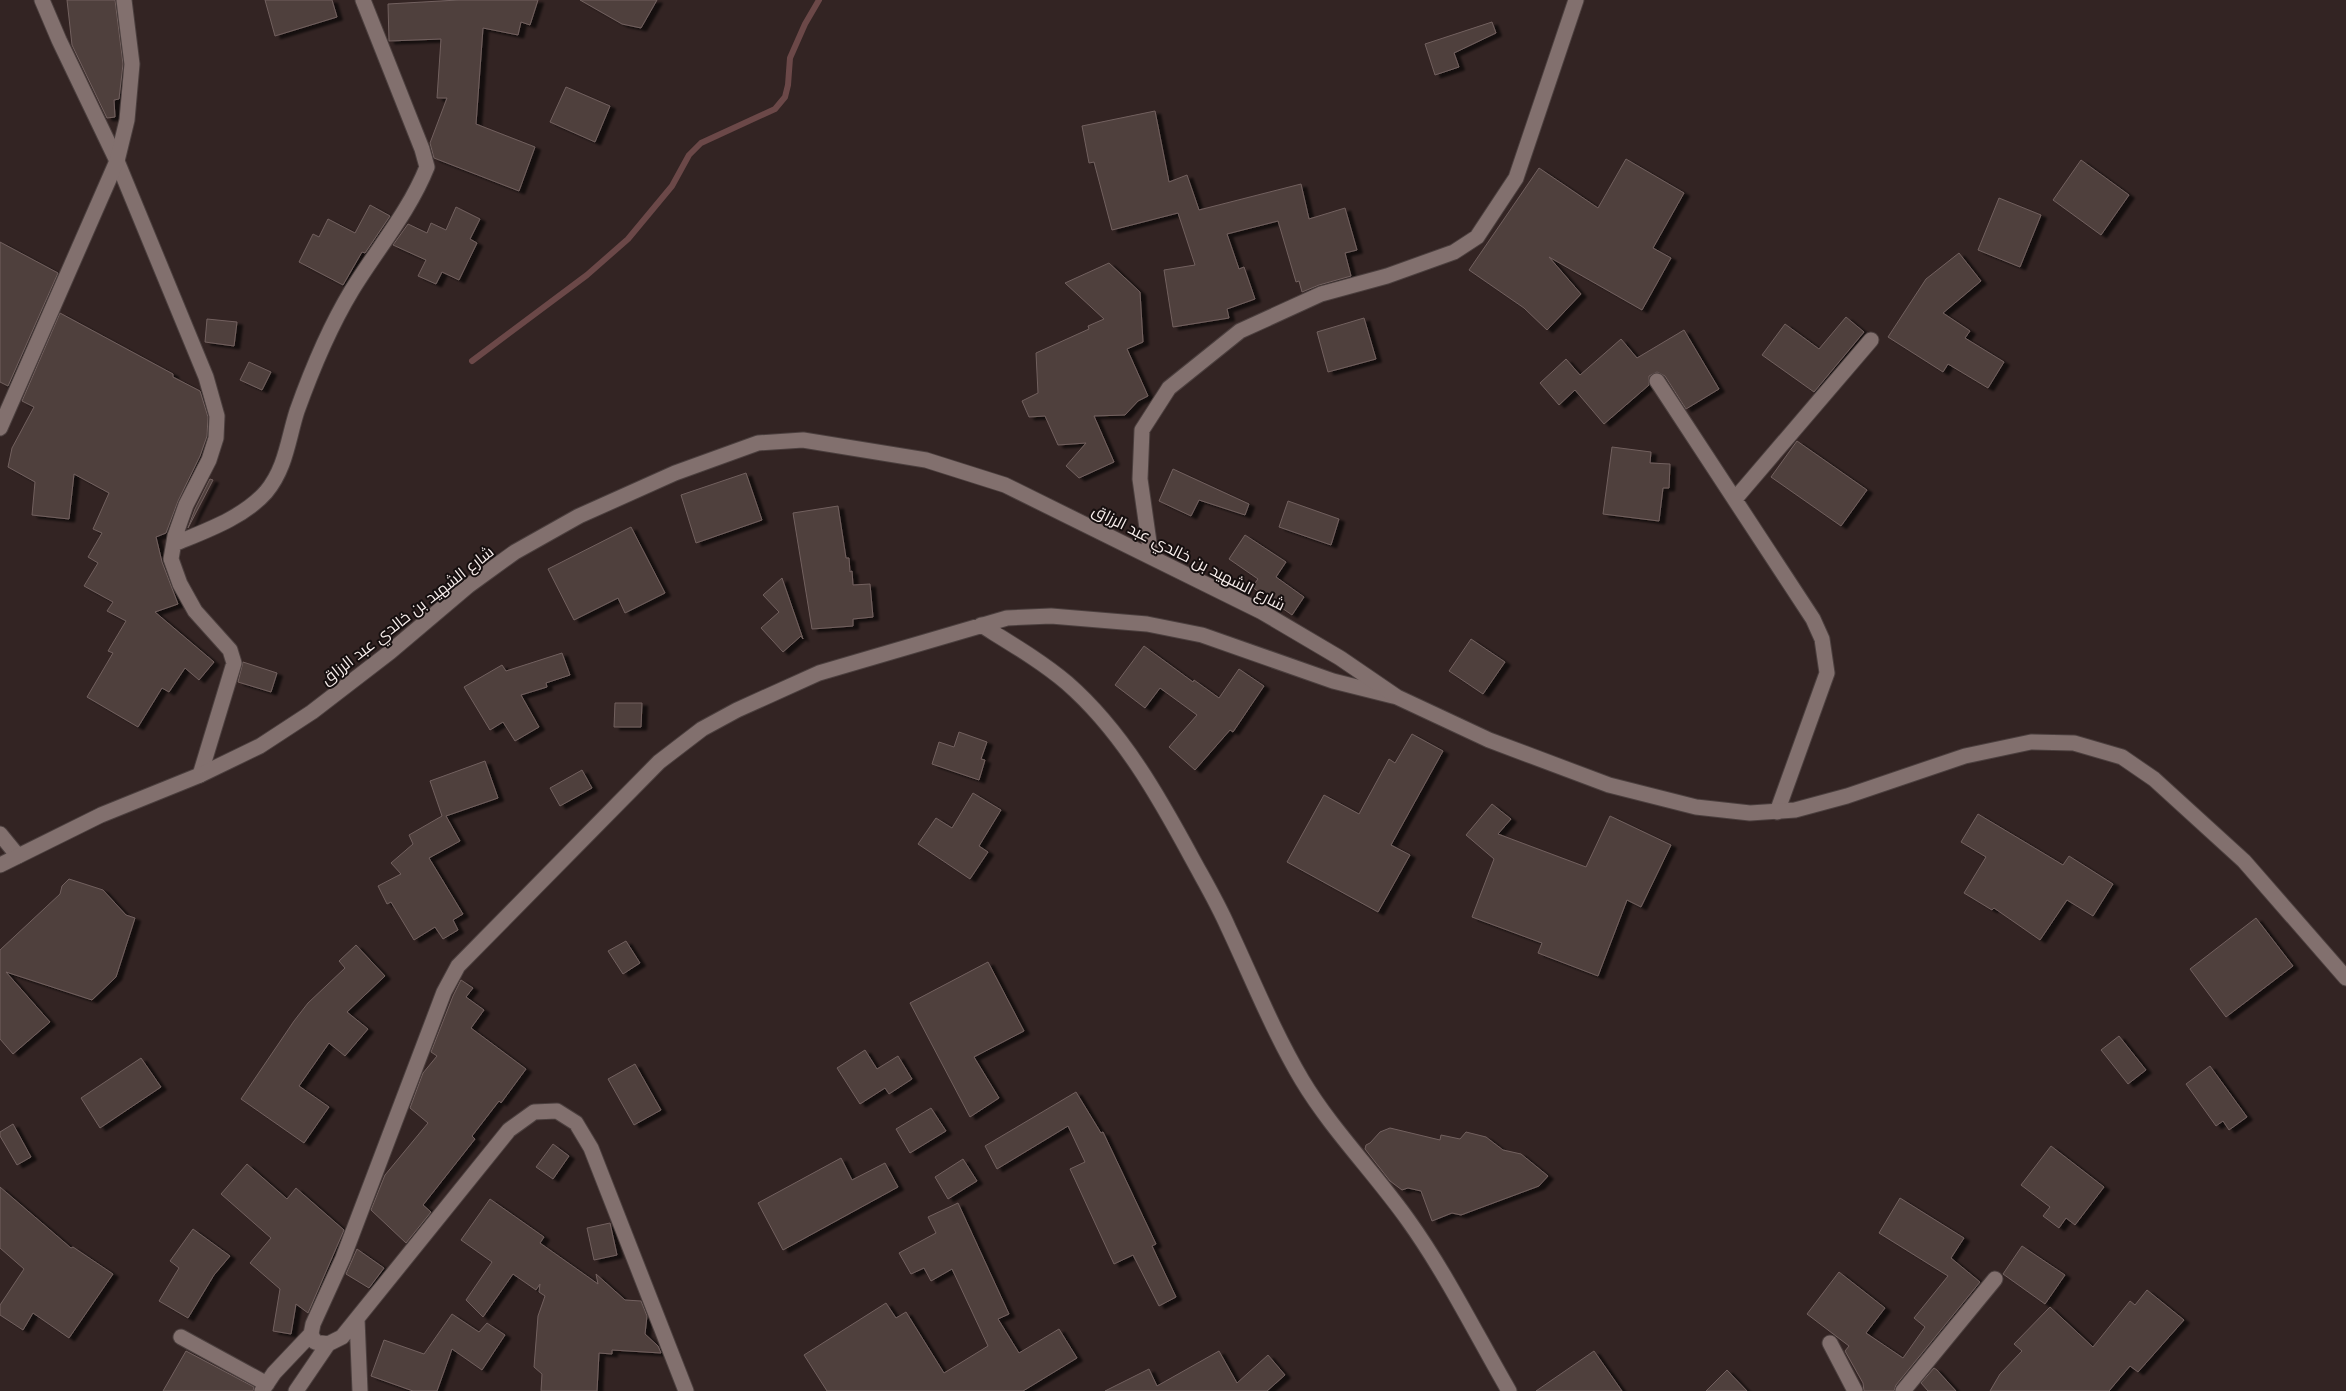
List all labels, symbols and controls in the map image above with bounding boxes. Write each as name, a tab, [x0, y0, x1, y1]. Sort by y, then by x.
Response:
street label: شارع الشهيد بن خالدي عبد الرزاق	[1087, 500, 1289, 618]
street label: شارع الشهيد بن خالدي عبد الرزاق	[317, 541, 500, 692]

